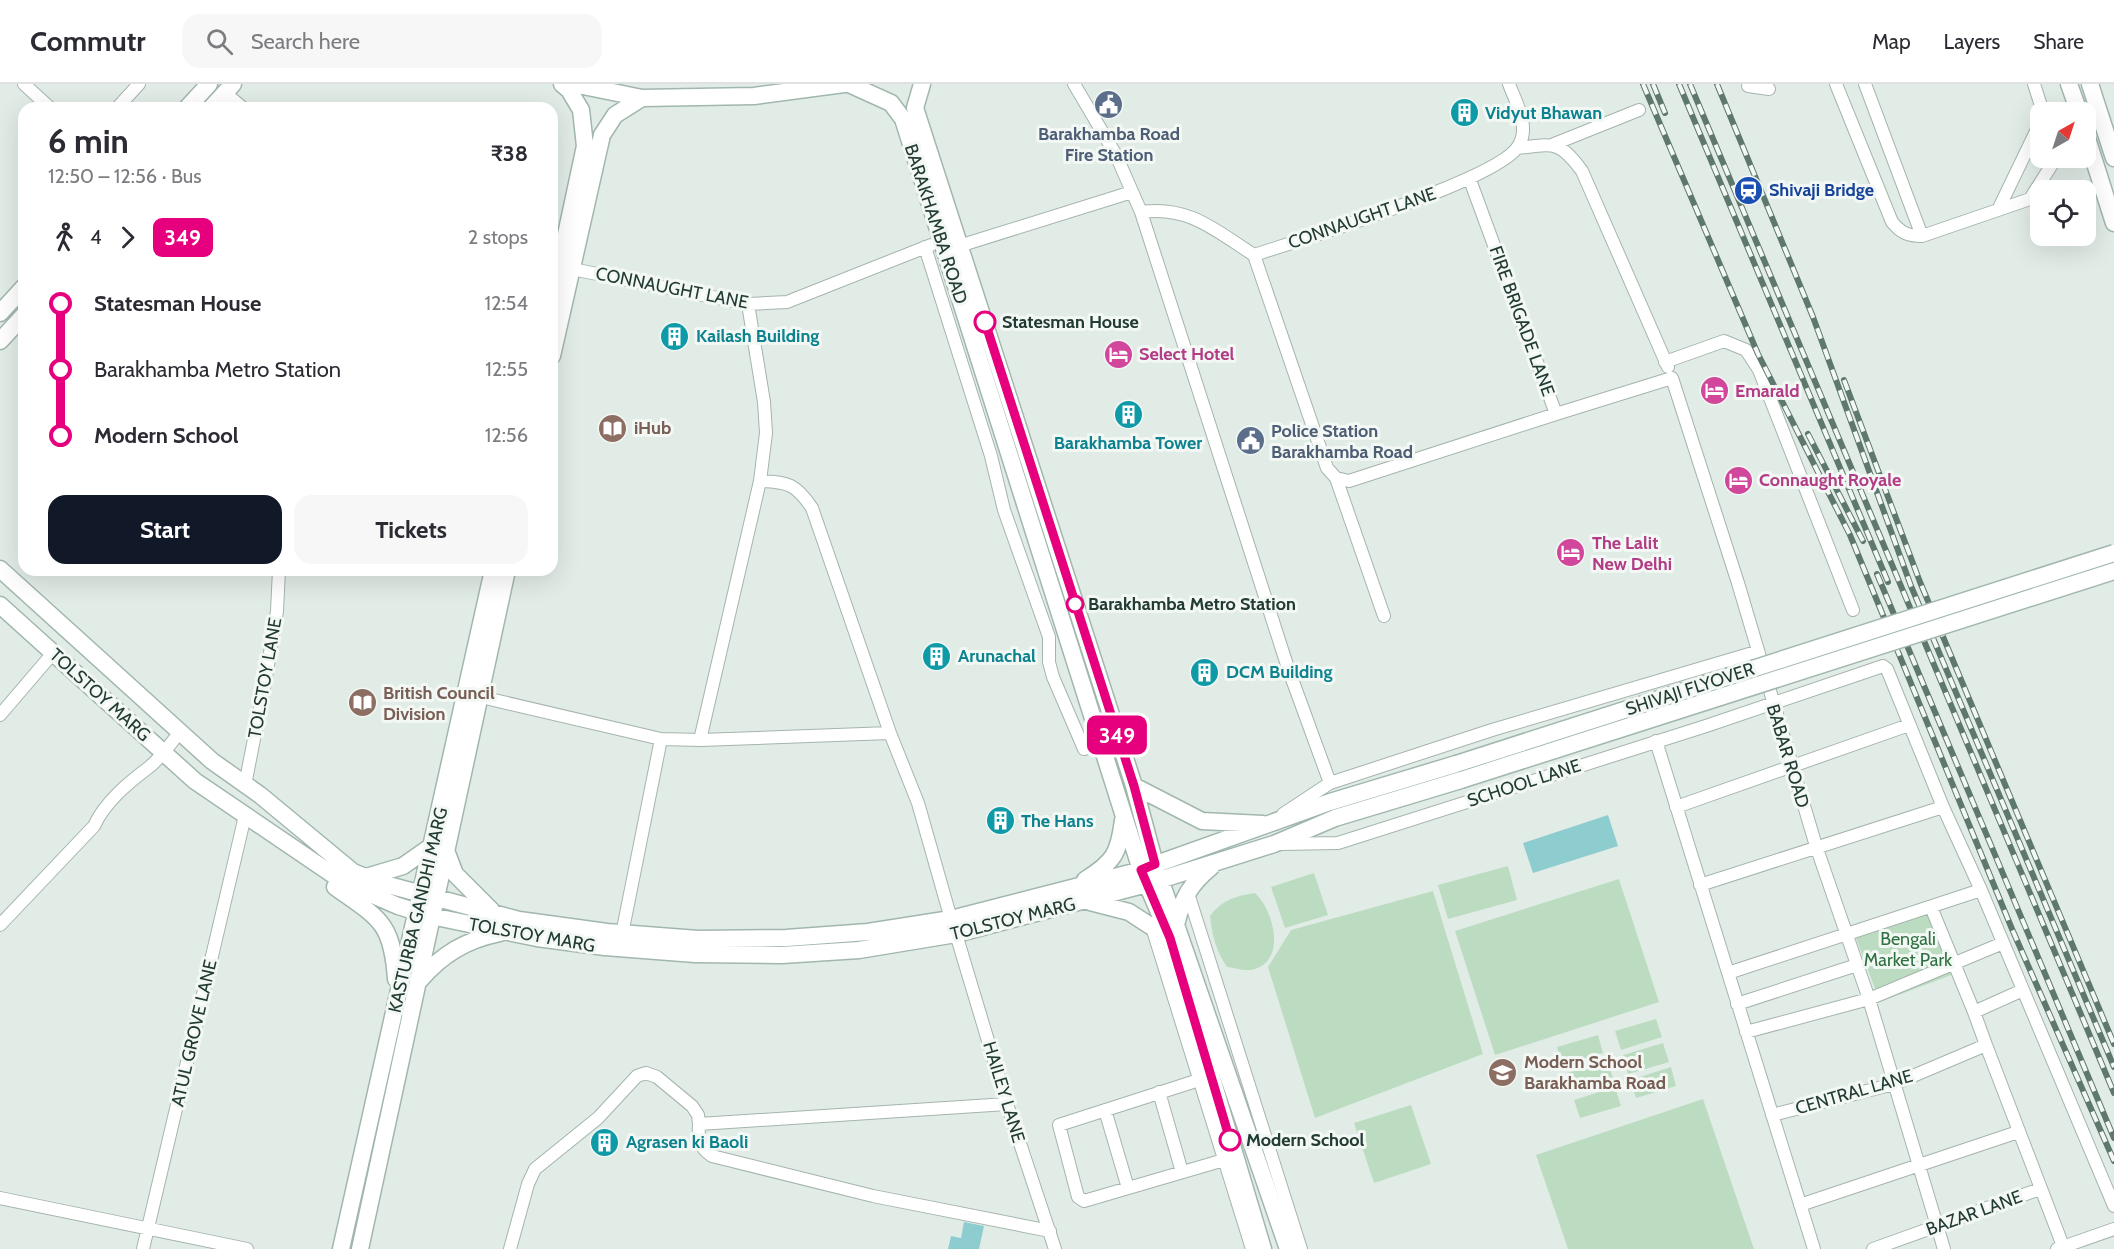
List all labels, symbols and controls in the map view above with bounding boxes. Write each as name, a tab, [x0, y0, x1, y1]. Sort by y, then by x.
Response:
search box	[182, 14, 602, 68]
text: Commutr	[30, 24, 146, 58]
icon: search	[203, 25, 236, 58]
text: Search here	[251, 28, 360, 55]
text: Map	[1872, 29, 1911, 54]
text: Layers	[1944, 29, 2000, 54]
text: Share	[2033, 29, 2084, 54]
public building icon: Barakhamba Road Fire Station	[1093, 89, 1125, 121]
building icon: Vidyut Bhawan	[1448, 97, 1480, 129]
place label: Vidyut Bhawan	[1485, 102, 1602, 124]
north arrow	[2030, 102, 2096, 168]
map controls	[2030, 102, 2096, 246]
text: 6 min	[48, 121, 129, 161]
place label: Barakhamba Road Fire Station	[1038, 123, 1180, 166]
text: ₹38	[491, 140, 528, 167]
street label: BARAKHAMBA ROAD	[900, 141, 972, 307]
text: 12:50 – 12:56 · Bus	[48, 164, 202, 188]
station icon: Shivaji Bridge	[1732, 174, 1764, 206]
place label: Shivaji Bridge	[1769, 179, 1874, 201]
button: locate	[2030, 180, 2096, 246]
street label: CONNAUGHT LANE	[1285, 182, 1439, 254]
icon: walk	[48, 221, 81, 254]
icon: forward	[111, 221, 144, 254]
text: 4	[90, 225, 102, 249]
text: 349	[165, 225, 201, 250]
text: 2 stops	[468, 225, 528, 249]
street label: FIRE BRIGADE LANE	[1485, 243, 1559, 399]
street label: CONNAUGHT LANE	[594, 262, 750, 314]
text: Statesman House	[94, 290, 261, 317]
text: 12:54	[484, 291, 528, 315]
marker: Statesman House	[974, 311, 996, 333]
place label: Statesman House	[1002, 311, 1139, 333]
building icon: Kailash Building	[659, 320, 691, 352]
place label: Kailash Building	[696, 325, 819, 347]
hotel icon: Select Hotel	[1102, 338, 1134, 370]
place label: Select Hotel	[1139, 343, 1235, 365]
text: Barakhamba Metro Station	[94, 356, 341, 383]
text: 12:55	[485, 357, 528, 381]
hotel icon: Emarald	[1698, 375, 1730, 407]
place label: Emarald	[1735, 380, 1799, 402]
building icon: Barakhamba Tower	[1112, 398, 1144, 430]
library icon: iHub	[597, 412, 629, 444]
place label: iHub	[634, 417, 671, 439]
place label: Police Station Barakhamba Road	[1271, 420, 1413, 463]
text: Modern School	[94, 422, 239, 449]
text: 12:56	[485, 423, 528, 447]
public building icon: Police Station Barakhamba Road	[1234, 425, 1266, 457]
place label: Barakhamba Tower	[1054, 432, 1202, 454]
hotel icon: Connaught Royale	[1722, 464, 1754, 496]
place label: Connaught Royale	[1759, 469, 1901, 491]
button: Start	[48, 495, 282, 564]
button: Tickets	[294, 495, 528, 564]
place label: The Lalit New Delhi	[1592, 532, 1672, 575]
hotel icon: The Lalit New Delhi	[1555, 537, 1587, 569]
place label: Barakhamba Metro Station	[1088, 593, 1296, 615]
marker: Barakhamba Metro Station	[1066, 595, 1084, 613]
street label: TOLSTOY LANE	[244, 616, 286, 740]
building icon: Arunachal	[921, 640, 953, 672]
street label: TOLSTOY MARG	[45, 644, 155, 746]
place label: Arunachal	[958, 645, 1036, 667]
building icon: DCM Building	[1189, 656, 1221, 688]
street label: SHIVAJI FLYOVER	[1623, 658, 1757, 720]
place label: DCM Building	[1226, 661, 1333, 683]
place label: British Council Division	[383, 682, 495, 725]
library icon: British Council Division	[346, 687, 378, 719]
street label: BABAR ROAD	[1762, 701, 1814, 811]
line badge: 349	[1082, 716, 1152, 754]
text: 349	[1099, 723, 1135, 748]
street label: SCHOOL LANE	[1465, 754, 1583, 812]
street label: KASTURBA GANDHI MARG	[384, 805, 452, 1015]
building icon: The Hans	[984, 805, 1016, 837]
place label: The Hans	[1021, 810, 1094, 832]
street label: TOLSTOY MARG	[948, 893, 1078, 945]
street label: TOLSTOY MARG	[467, 913, 597, 957]
park label: Bengali Market Park	[1864, 928, 1953, 971]
street label: ATUL GROVE LANE	[166, 957, 222, 1109]
street label: HAILEY LANE	[978, 1039, 1030, 1145]
place label: Modern School Barakhamba Road	[1524, 1051, 1666, 1094]
school or university icon: Modern School Barakhamba Road	[1487, 1056, 1519, 1088]
street label: CENTRAL LANE	[1793, 1065, 1915, 1119]
building icon: Agrasen ki Baoli	[589, 1126, 621, 1158]
marker: Modern School	[1219, 1129, 1241, 1151]
place label: Modern School	[1246, 1129, 1365, 1151]
place label: Agrasen ki Baoli	[626, 1131, 748, 1153]
street label: BAZAR LANE	[1923, 1185, 2025, 1241]

